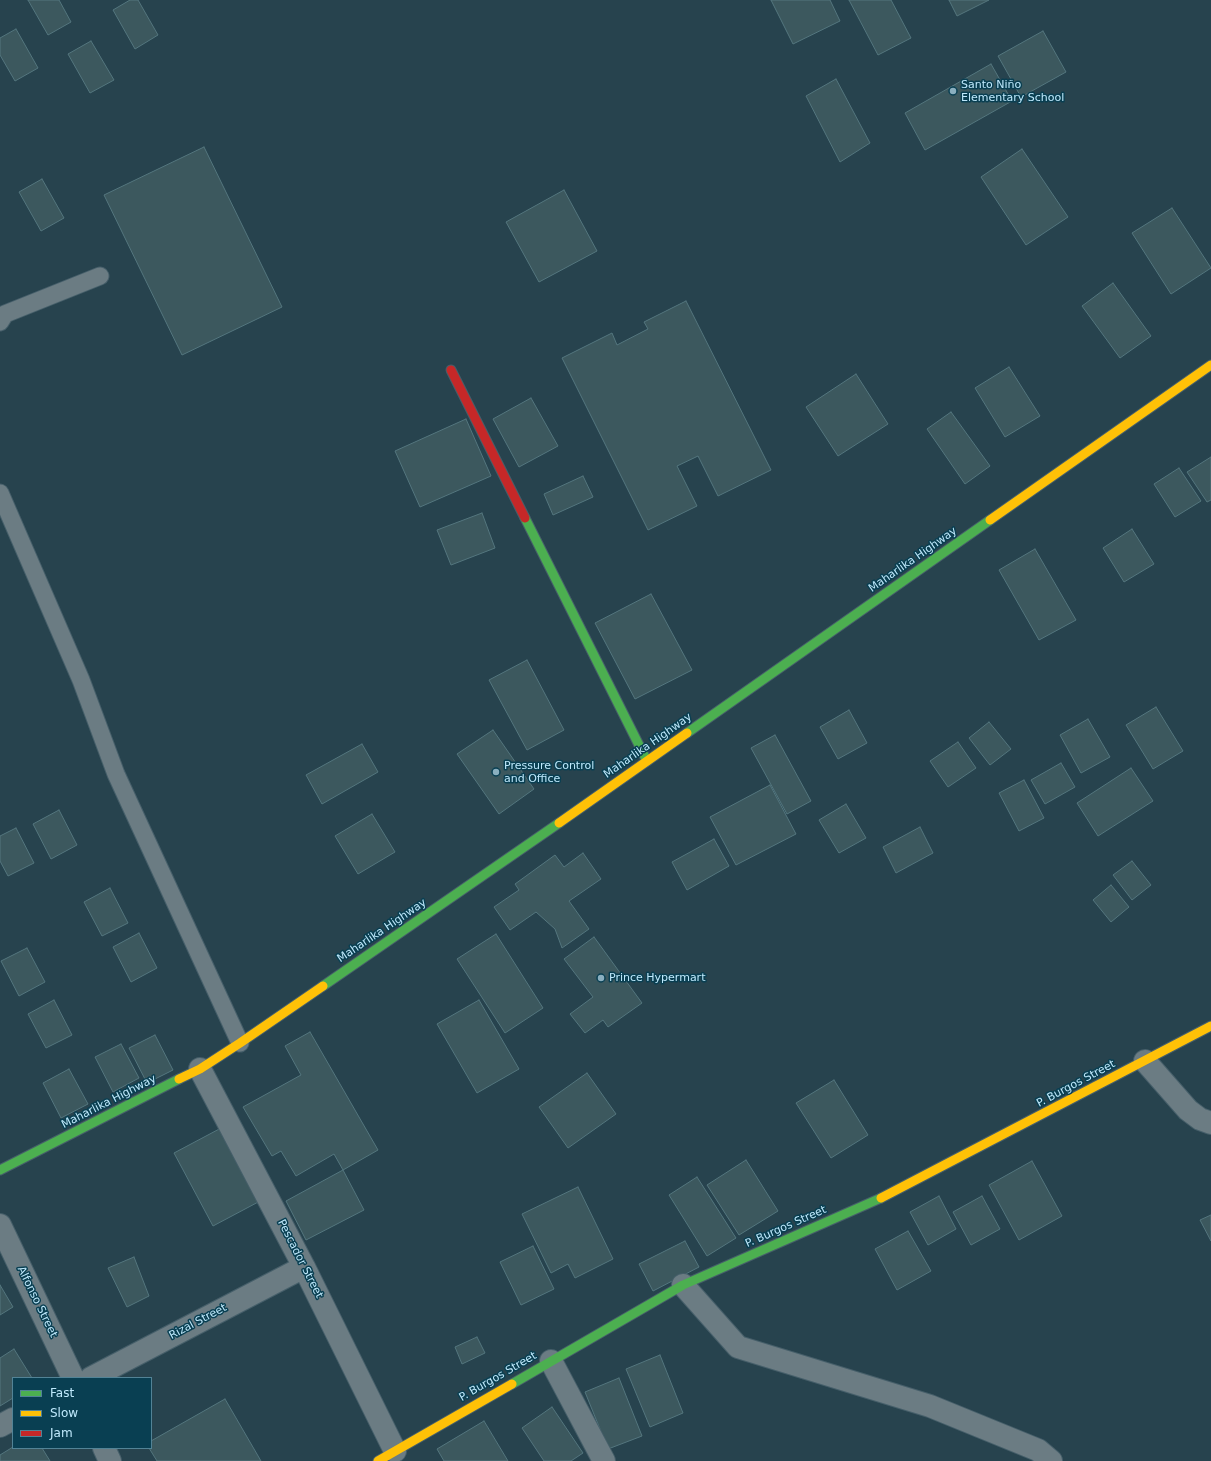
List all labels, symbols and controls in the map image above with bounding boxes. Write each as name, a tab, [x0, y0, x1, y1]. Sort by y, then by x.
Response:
place label: Santo Niño Elementary School	[961, 78, 1064, 104]
marker: Santo Niño Elementary School	[948, 86, 958, 96]
street label: Maharlika Highway	[866, 525, 960, 595]
street label: Maharlika Highway	[601, 711, 695, 781]
place label: Pressure Control and Office	[504, 759, 594, 785]
marker: Pressure Control and Office	[491, 767, 501, 777]
street label: Maharlika Highway	[335, 896, 429, 966]
place label: Prince Hypermart	[609, 971, 705, 985]
marker: Prince Hypermart	[596, 973, 606, 983]
street label: P. Burgos Street	[1034, 1058, 1118, 1110]
street label: Maharlika Highway	[59, 1072, 159, 1132]
street label: P. Burgos Street	[744, 1203, 828, 1251]
street label: Pescador Street	[274, 1217, 326, 1301]
street label: Alfonso Street	[14, 1264, 60, 1340]
street label: Rizal Street	[167, 1301, 229, 1343]
street label: P. Burgos Street	[457, 1350, 539, 1404]
legend	[12, 1377, 152, 1449]
text: Fast	[50, 1386, 74, 1400]
text: Slow	[50, 1406, 78, 1420]
text: Jam	[50, 1426, 73, 1440]

